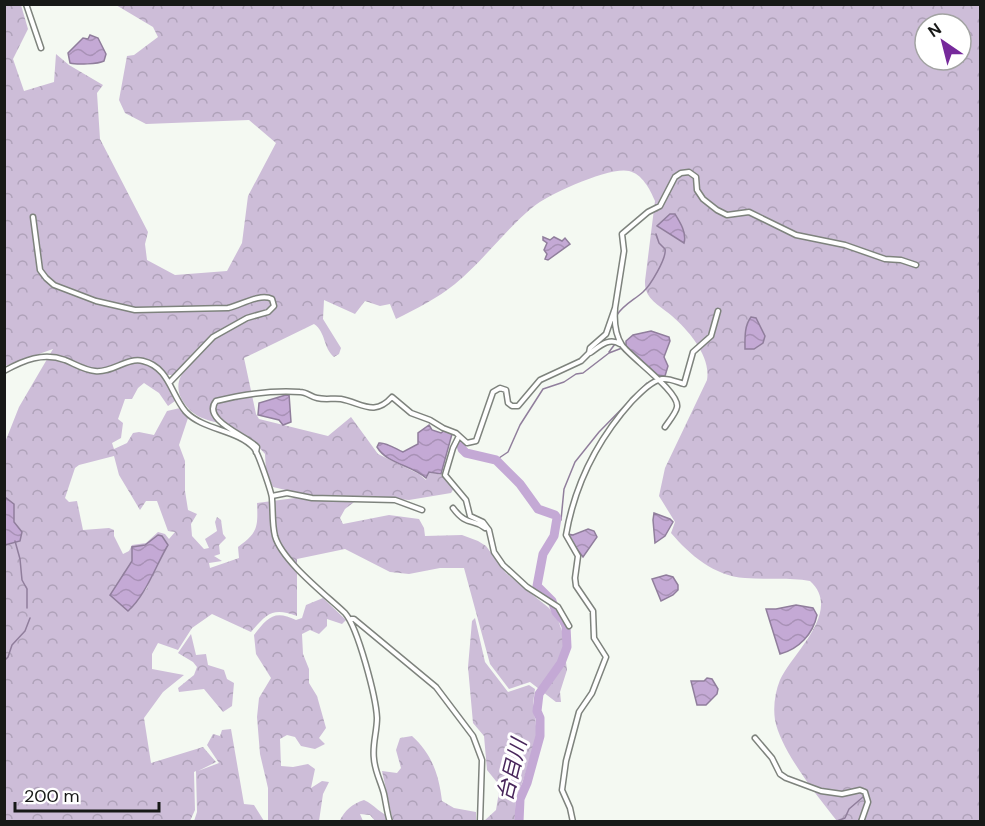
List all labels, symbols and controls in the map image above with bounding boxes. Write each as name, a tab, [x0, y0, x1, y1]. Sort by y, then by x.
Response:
north arrow	[913, 12, 973, 72]
text: N	[924, 18, 945, 42]
water label: 台目川	[491, 734, 534, 804]
scale bar	[15, 775, 159, 813]
text: 200 m	[24, 784, 80, 808]

